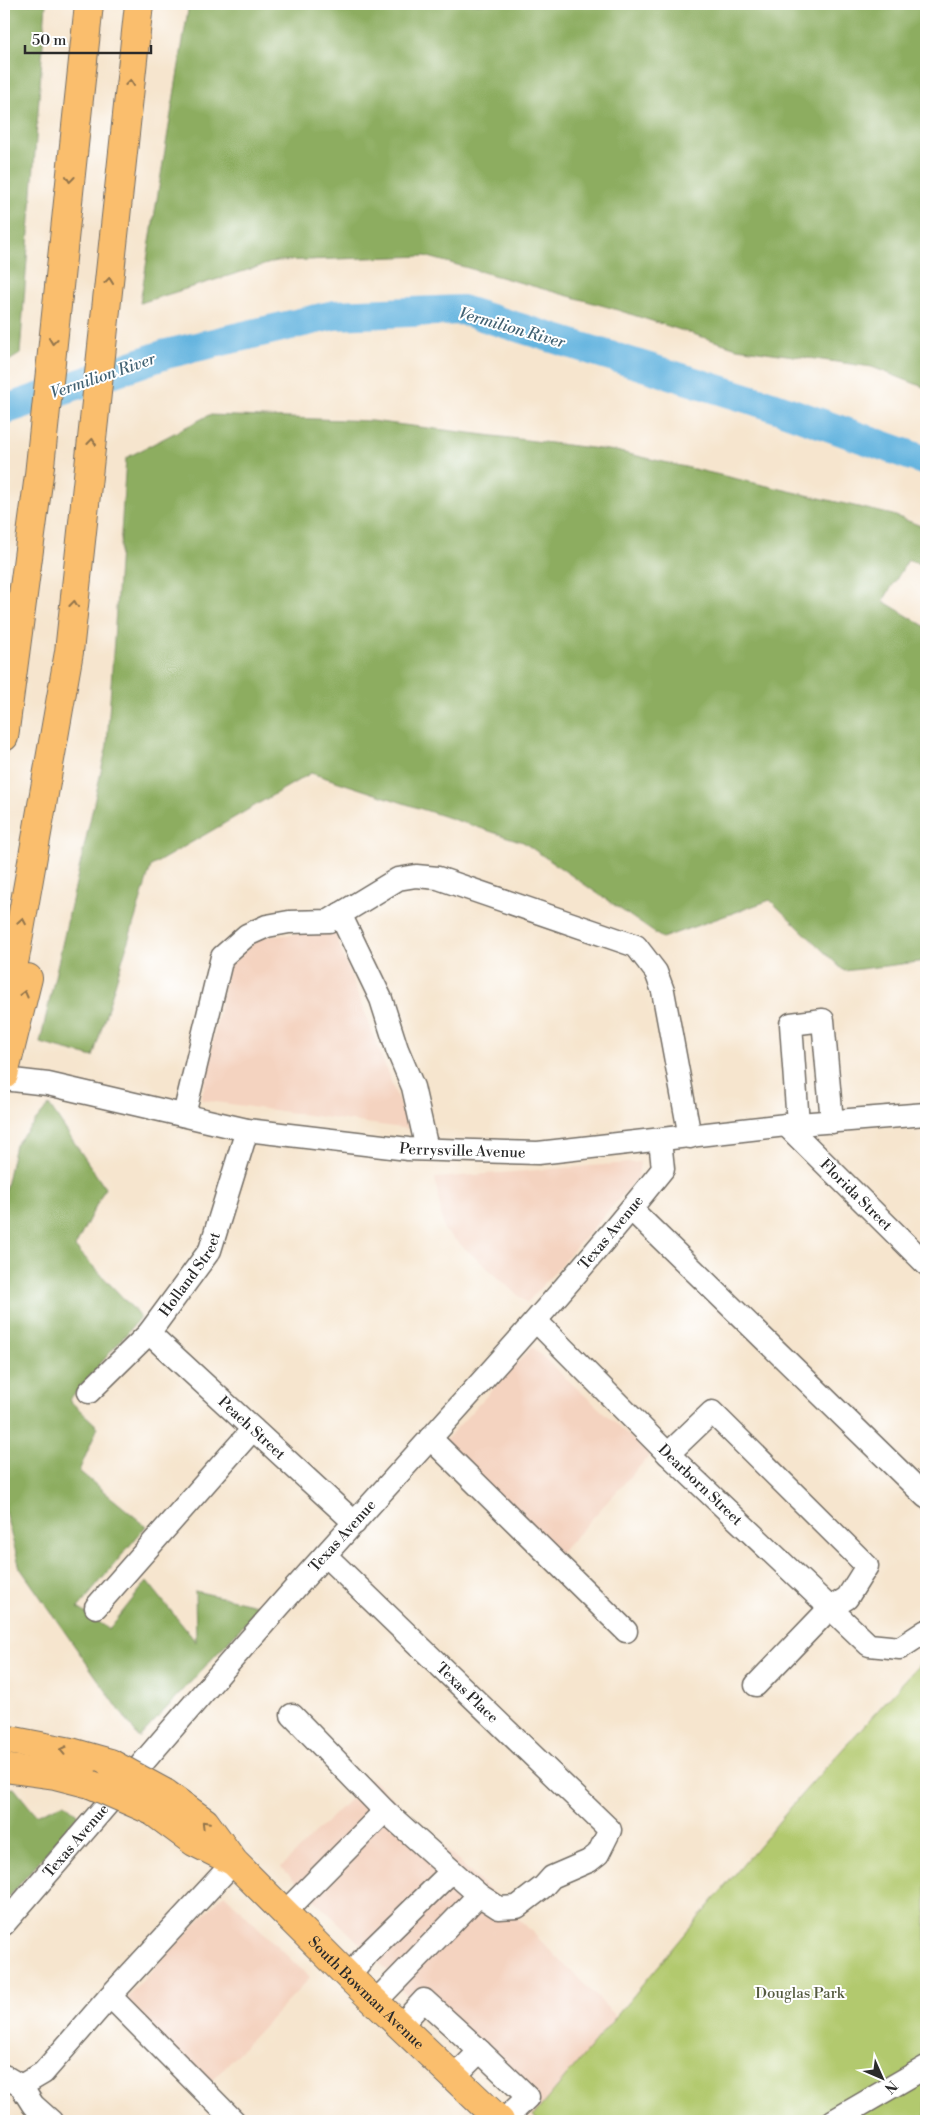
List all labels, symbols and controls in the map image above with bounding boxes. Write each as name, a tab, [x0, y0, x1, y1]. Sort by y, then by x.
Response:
scale bar	[25, 22, 151, 54]
text: 50 m	[32, 31, 66, 50]
one-way arrow	[124, 78, 135, 86]
one-way arrow	[65, 175, 76, 183]
one-way arrow	[103, 277, 114, 285]
water label: Vermilion River	[457, 303, 569, 353]
one-way arrow	[48, 337, 59, 345]
water label: Vermilion River	[48, 348, 159, 403]
one-way arrow	[86, 438, 97, 446]
one-way arrow	[68, 600, 79, 608]
one-way arrow	[16, 917, 26, 925]
one-way arrow	[18, 990, 29, 999]
street label: Perrysville Avenue	[398, 1139, 526, 1162]
street label: Florida Street	[816, 1155, 897, 1235]
street label: Texas Avenue	[574, 1191, 647, 1274]
street label: Holland Street	[155, 1229, 225, 1320]
street label: Peach Street	[214, 1392, 290, 1464]
street label: Dearborn Street	[654, 1440, 747, 1530]
street label: Texas Avenue	[305, 1496, 380, 1576]
street label: Texas Place	[432, 1659, 502, 1727]
one-way arrow	[58, 1745, 67, 1756]
street label: Texas Avenue	[39, 1800, 113, 1882]
one-way arrow	[202, 1820, 211, 1829]
street label: South Bowman Avenue	[304, 1932, 428, 2053]
park label: Douglas Park	[755, 1984, 846, 2003]
north arrow	[858, 2052, 908, 2102]
text: N	[880, 2076, 901, 2097]

